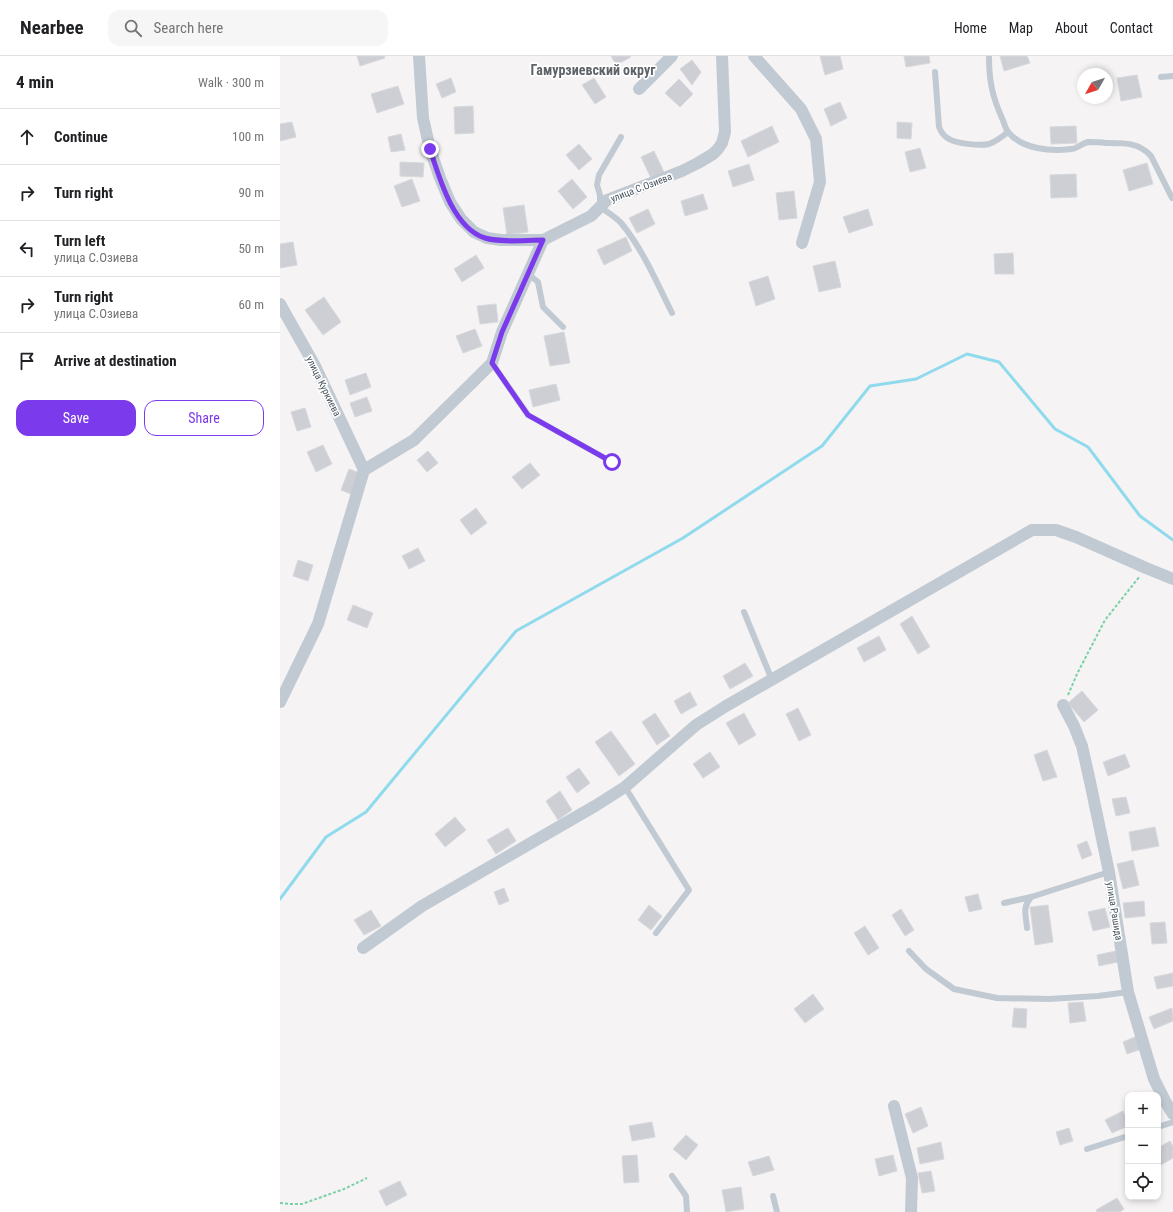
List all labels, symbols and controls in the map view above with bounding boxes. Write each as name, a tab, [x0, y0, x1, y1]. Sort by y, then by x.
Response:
search box	[108, 10, 388, 46]
text: Nearbee	[20, 16, 84, 39]
icon: search	[122, 17, 144, 39]
text: Search here	[154, 19, 223, 37]
text: Home	[954, 20, 987, 36]
text: Map	[1009, 20, 1033, 36]
text: About	[1055, 20, 1088, 36]
text: Contact	[1110, 20, 1153, 36]
district label: Гамурзиевский округ	[531, 62, 656, 78]
north arrow	[1077, 68, 1113, 104]
text: 4 min	[16, 72, 54, 92]
text: Walk · 300 m	[198, 75, 264, 90]
icon: ahead	[16, 126, 38, 148]
text: Continue	[54, 128, 108, 146]
text: 100 m	[232, 129, 264, 144]
route end	[421, 140, 439, 158]
street label: улица С.Озиева	[609, 171, 674, 204]
icon: right	[16, 182, 38, 204]
text: Turn right	[54, 184, 113, 202]
text: 90 m	[238, 185, 264, 200]
text: Turn left	[54, 232, 105, 250]
icon: left	[16, 238, 38, 260]
text: 50 m	[238, 241, 264, 256]
text: улица С.Озиева	[54, 250, 138, 265]
text: Turn right	[54, 288, 113, 306]
icon: right	[16, 294, 38, 316]
text: 60 m	[238, 297, 264, 312]
text: улица С.Озиева	[54, 306, 138, 321]
icon: arrive	[16, 350, 38, 372]
text: Arrive at destination	[54, 352, 177, 370]
street label: улица Куркиева	[304, 354, 343, 418]
button: Save	[16, 400, 136, 436]
button: Share	[144, 400, 264, 436]
route start	[603, 453, 621, 471]
street label: улица Рашида	[1104, 881, 1125, 941]
map controls	[1125, 1092, 1161, 1200]
button: +	[1125, 1092, 1161, 1128]
button: −	[1125, 1128, 1161, 1164]
button: locate	[1125, 1164, 1161, 1200]

